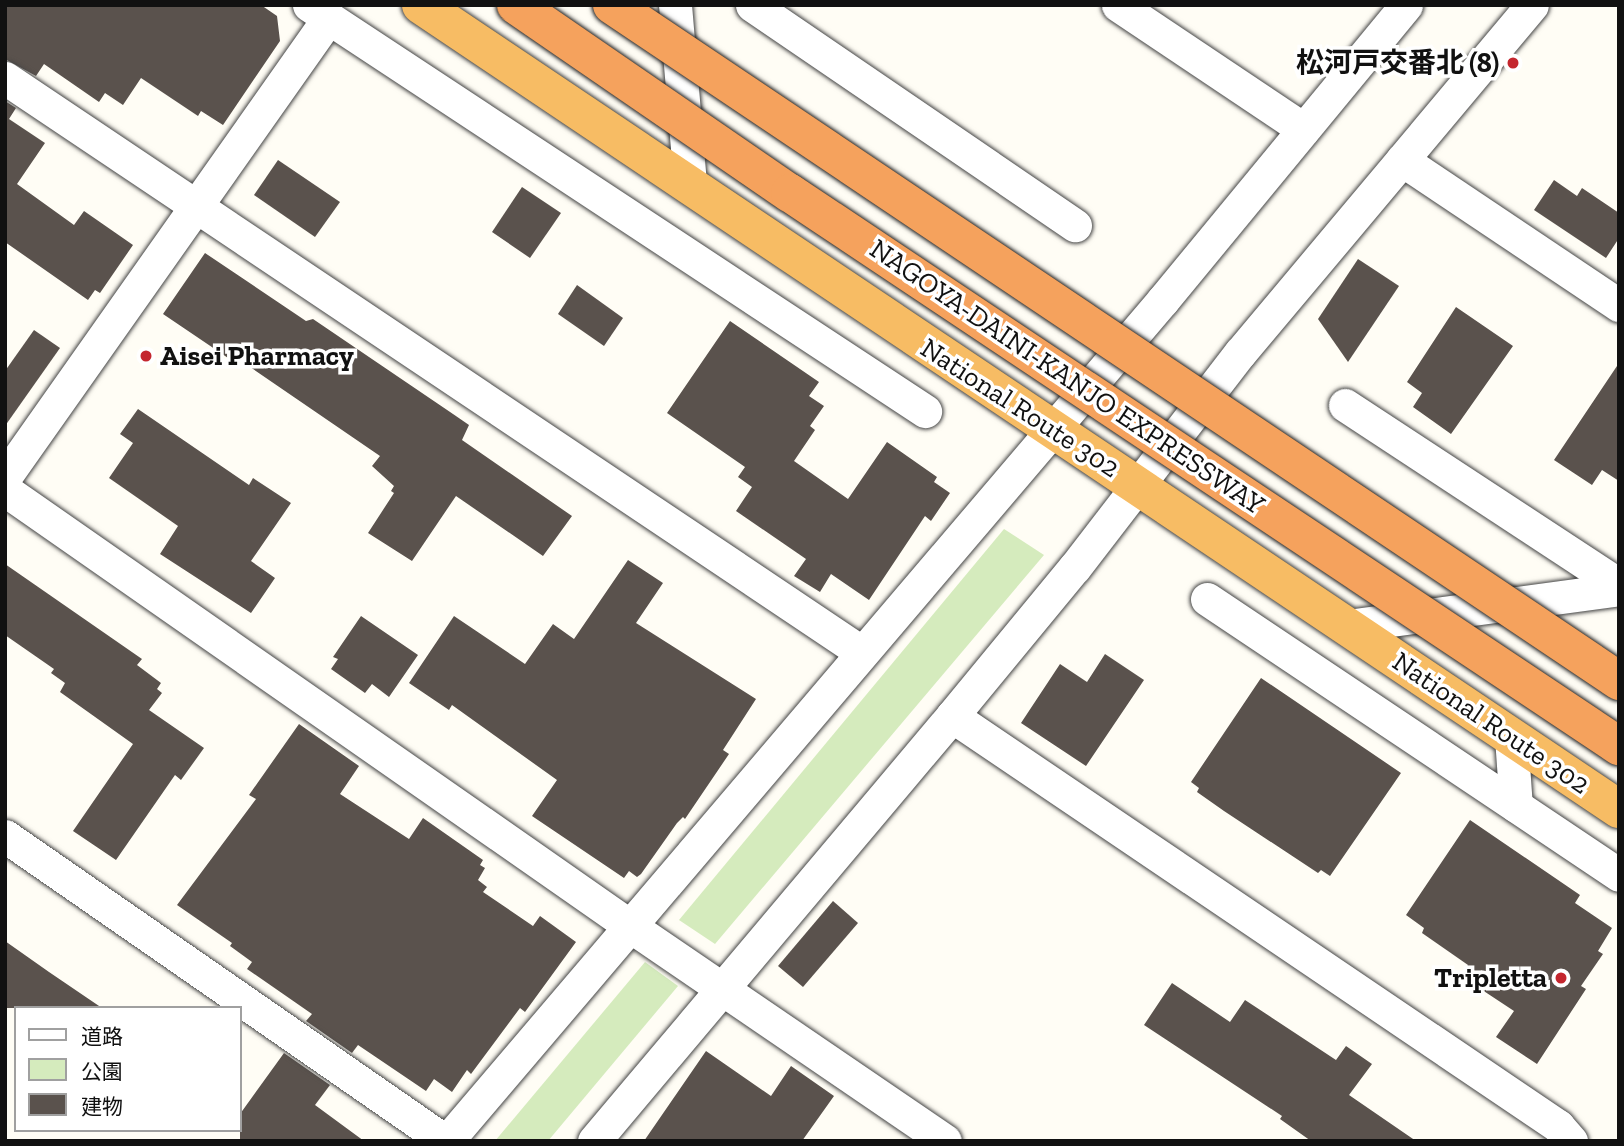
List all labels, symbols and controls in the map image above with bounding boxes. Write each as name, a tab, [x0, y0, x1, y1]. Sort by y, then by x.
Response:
place label: 松河戸交番北 (8)	[1296, 46, 1499, 80]
marker: 松河戸交番北 (8)	[1505, 55, 1521, 71]
street label: NAGOYA-DAINI-KANJO EXPRESSWAY	[863, 232, 1271, 522]
street label: National Route 302	[914, 331, 1126, 485]
place label: Aisei Pharmacy	[160, 339, 354, 373]
marker: Aisei Pharmacy	[138, 348, 154, 364]
street label: National Route 302	[1386, 645, 1596, 801]
place label: Tripletta	[1434, 961, 1547, 995]
marker: Tripletta	[1553, 970, 1569, 986]
legend	[14, 1006, 242, 1132]
text: 道路	[81, 1024, 123, 1049]
text: 公園	[81, 1059, 123, 1084]
text: 建物	[81, 1094, 123, 1119]

